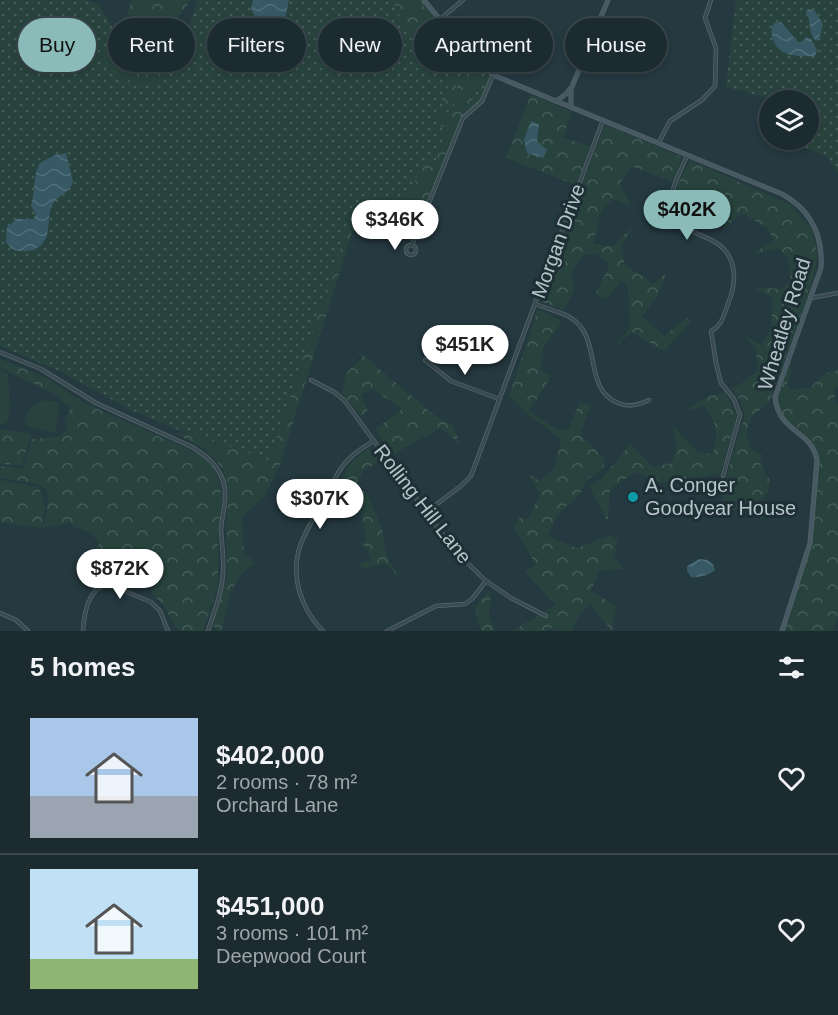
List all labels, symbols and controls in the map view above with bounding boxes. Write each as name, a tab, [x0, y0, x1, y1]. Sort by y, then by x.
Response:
chip: Buy	[18, 18, 96, 72]
chip: Rent	[108, 18, 195, 72]
chip: Filters	[207, 18, 306, 72]
chip: New	[318, 18, 402, 72]
chip: Apartment	[414, 18, 553, 72]
chip: House	[565, 18, 667, 72]
map controls	[759, 90, 819, 150]
button: layers	[759, 90, 819, 150]
street label: Morgan Drive	[527, 181, 589, 301]
pin: $402K	[645, 190, 729, 241]
text: $402K	[658, 198, 716, 220]
pin: $346K	[353, 200, 437, 251]
text: $346K	[366, 208, 424, 230]
street label: Wheatley Road	[753, 255, 815, 393]
pin: $451K	[423, 325, 507, 376]
text: $451K	[436, 333, 494, 355]
street label: Rolling Hill Lane	[370, 440, 476, 568]
place label: A. Conger Goodyear House	[645, 474, 796, 519]
pin: $307K	[278, 479, 362, 530]
text: $307K	[291, 487, 349, 509]
marker: A. Conger Goodyear House	[626, 490, 640, 504]
pin: $872K	[78, 549, 162, 600]
text: $872K	[91, 557, 149, 579]
icon: filters	[775, 651, 808, 684]
text: 5 homes	[30, 652, 136, 682]
text: $402,000	[216, 740, 324, 770]
icon: home	[78, 742, 150, 814]
icon: heart	[775, 762, 808, 795]
text: 2 rooms · 78 m²	[216, 771, 357, 793]
text: Orchard Lane	[216, 794, 338, 816]
text: $451,000	[216, 891, 324, 921]
icon: home	[78, 893, 150, 965]
icon: heart	[775, 913, 808, 946]
text: 3 rooms · 101 m²	[216, 922, 368, 944]
text: Deepwood Court	[216, 945, 366, 967]

